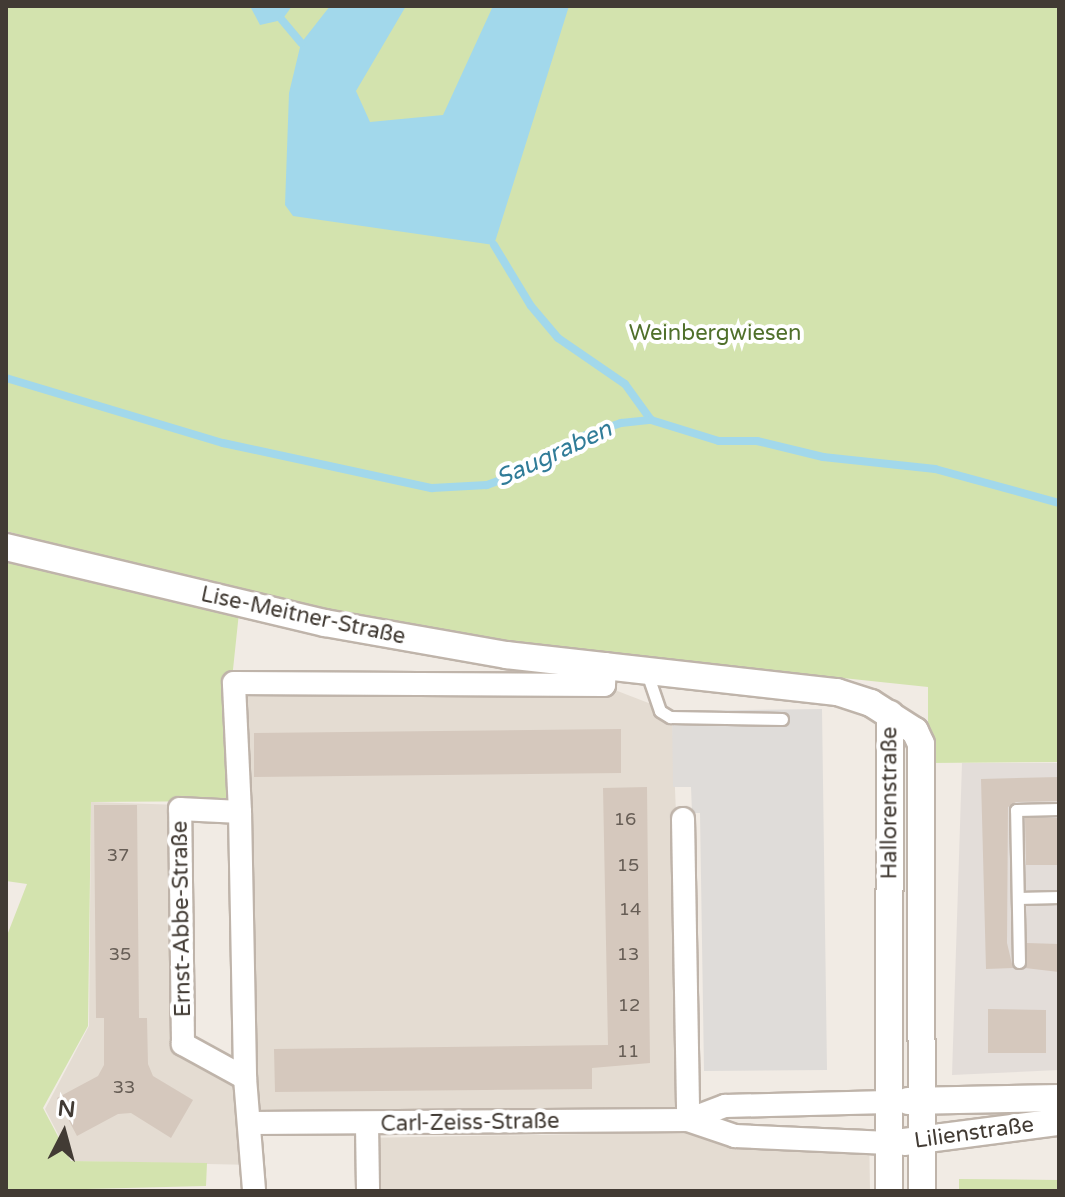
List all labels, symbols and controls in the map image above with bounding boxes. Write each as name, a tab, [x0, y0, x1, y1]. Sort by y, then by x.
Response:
park label: Weinbergwiesen	[629, 321, 801, 347]
water label: Saugraben	[492, 415, 616, 493]
street label: Lise-Meitner-Straße	[198, 581, 408, 651]
street label: Hallorenstraße	[877, 727, 903, 879]
house number: 16	[614, 808, 636, 830]
street label: Ernst-Abbe-Straße	[167, 821, 197, 1017]
house number: 37	[107, 844, 129, 866]
house number: 15	[617, 854, 639, 876]
house number: 14	[619, 898, 641, 920]
house number: 35	[109, 943, 131, 965]
house number: 13	[617, 943, 639, 965]
house number: 12	[618, 994, 640, 1016]
house number: 11	[617, 1040, 639, 1062]
house number: 33	[113, 1076, 135, 1098]
north arrow	[24, 1093, 104, 1173]
text: N	[56, 1095, 77, 1123]
street label: Carl-Zeiss-Straße	[380, 1108, 560, 1138]
street label: Lilienstraße	[913, 1112, 1035, 1154]

